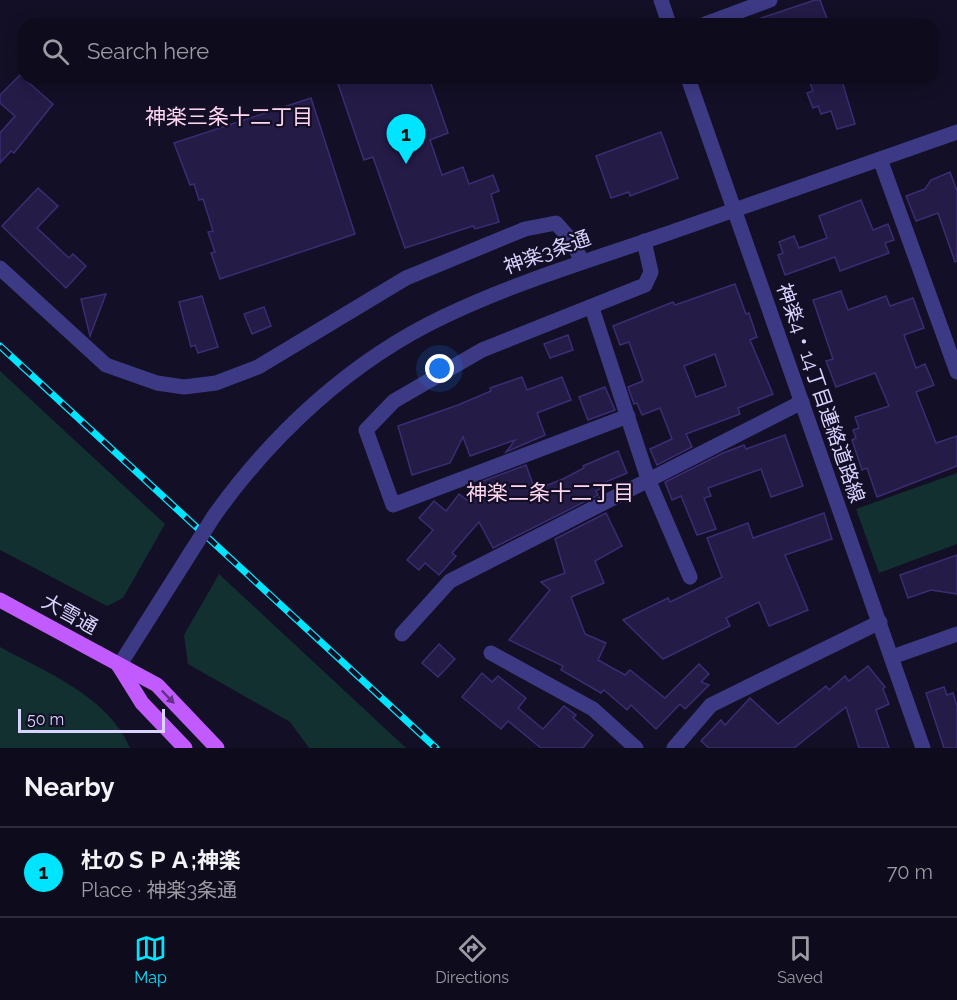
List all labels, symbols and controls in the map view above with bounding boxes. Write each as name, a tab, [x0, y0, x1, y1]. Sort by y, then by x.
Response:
search box	[18, 18, 939, 84]
icon: search	[39, 35, 72, 68]
text: Search here	[87, 38, 209, 64]
district label: 神楽三条十二丁目	[145, 104, 313, 129]
pin: 1	[386, 114, 426, 164]
street label: 神楽3条通	[500, 225, 594, 279]
street label: 神楽4・14丁目連絡道路線	[772, 280, 870, 506]
your location	[425, 354, 454, 383]
district label: 神楽二条十二丁目	[466, 480, 634, 505]
street label: 大雪通	[38, 589, 102, 639]
one-way arrow	[161, 689, 175, 704]
scale bar	[18, 706, 165, 734]
text: 50 m	[27, 710, 64, 729]
text: Nearby	[24, 772, 114, 802]
text: 杜のＳＰＡ;神楽	[81, 847, 241, 873]
text: 1	[39, 860, 48, 884]
text: 70 m	[887, 860, 933, 884]
text: Place · 神楽3条通	[81, 878, 237, 902]
tab: Map	[134, 932, 167, 987]
tab: Directions	[435, 932, 509, 987]
tab: Saved	[777, 932, 823, 987]

